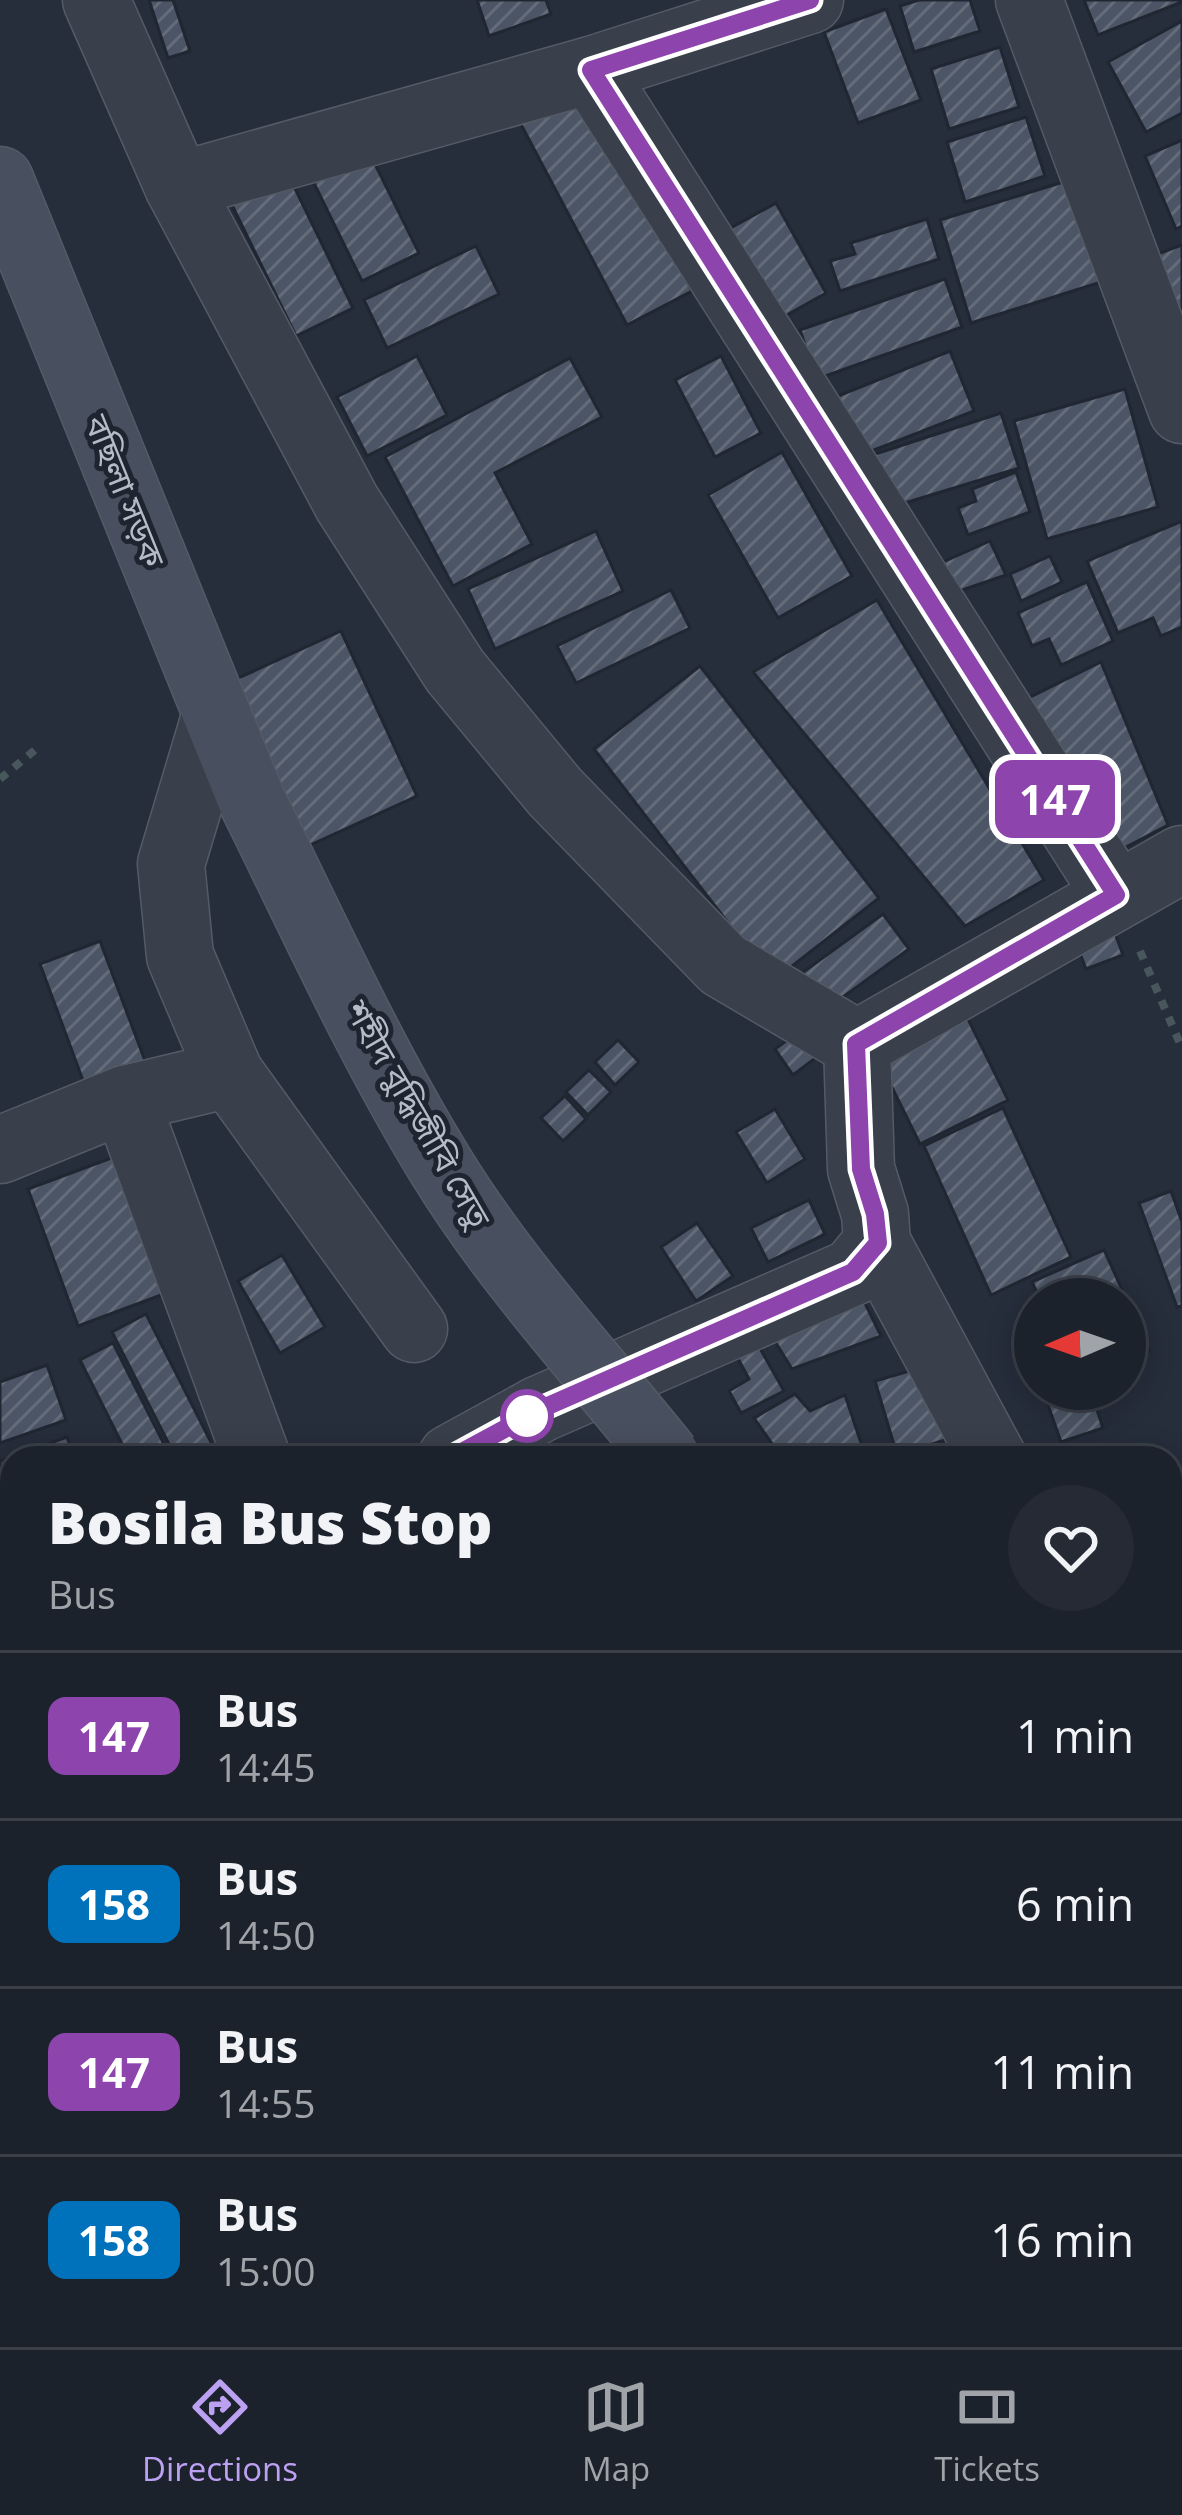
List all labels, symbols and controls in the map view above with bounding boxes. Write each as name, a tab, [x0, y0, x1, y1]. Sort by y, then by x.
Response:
street label: বছিলা সড়ক	[74, 407, 177, 574]
line badge: 147	[986, 760, 1124, 838]
text: 147	[1019, 770, 1091, 827]
street label: শহীদ বুদ্ধিজীবি সেতু	[335, 991, 502, 1236]
north arrow	[1014, 1278, 1146, 1410]
map controls	[1014, 1278, 1146, 1410]
unlabelled marker	[502, 1391, 552, 1441]
text: Bosila Bus Stop	[48, 1483, 492, 1561]
button: heart	[1008, 1485, 1134, 1611]
text: Bus	[48, 1567, 116, 1620]
text: Bus	[216, 1679, 298, 1740]
text: 1 min	[1016, 1705, 1134, 1766]
text: 147	[78, 1707, 150, 1764]
text: 14:45	[216, 1740, 315, 1793]
text: Bus	[216, 1847, 298, 1908]
text: 6 min	[1016, 1873, 1134, 1934]
text: 158	[78, 1875, 150, 1932]
text: 14:50	[216, 1908, 315, 1961]
text: Bus	[216, 2015, 298, 2076]
text: 11 min	[990, 2041, 1134, 2102]
text: 147	[78, 2043, 150, 2100]
text: 14:55	[216, 2076, 315, 2129]
text: Bus	[216, 2183, 298, 2244]
text: 16 min	[990, 2209, 1134, 2270]
text: 158	[78, 2211, 150, 2268]
text: 15:00	[216, 2244, 315, 2297]
tab: Directions	[142, 2374, 298, 2491]
tab: Map	[582, 2374, 650, 2491]
tab: Tickets	[934, 2374, 1040, 2491]

